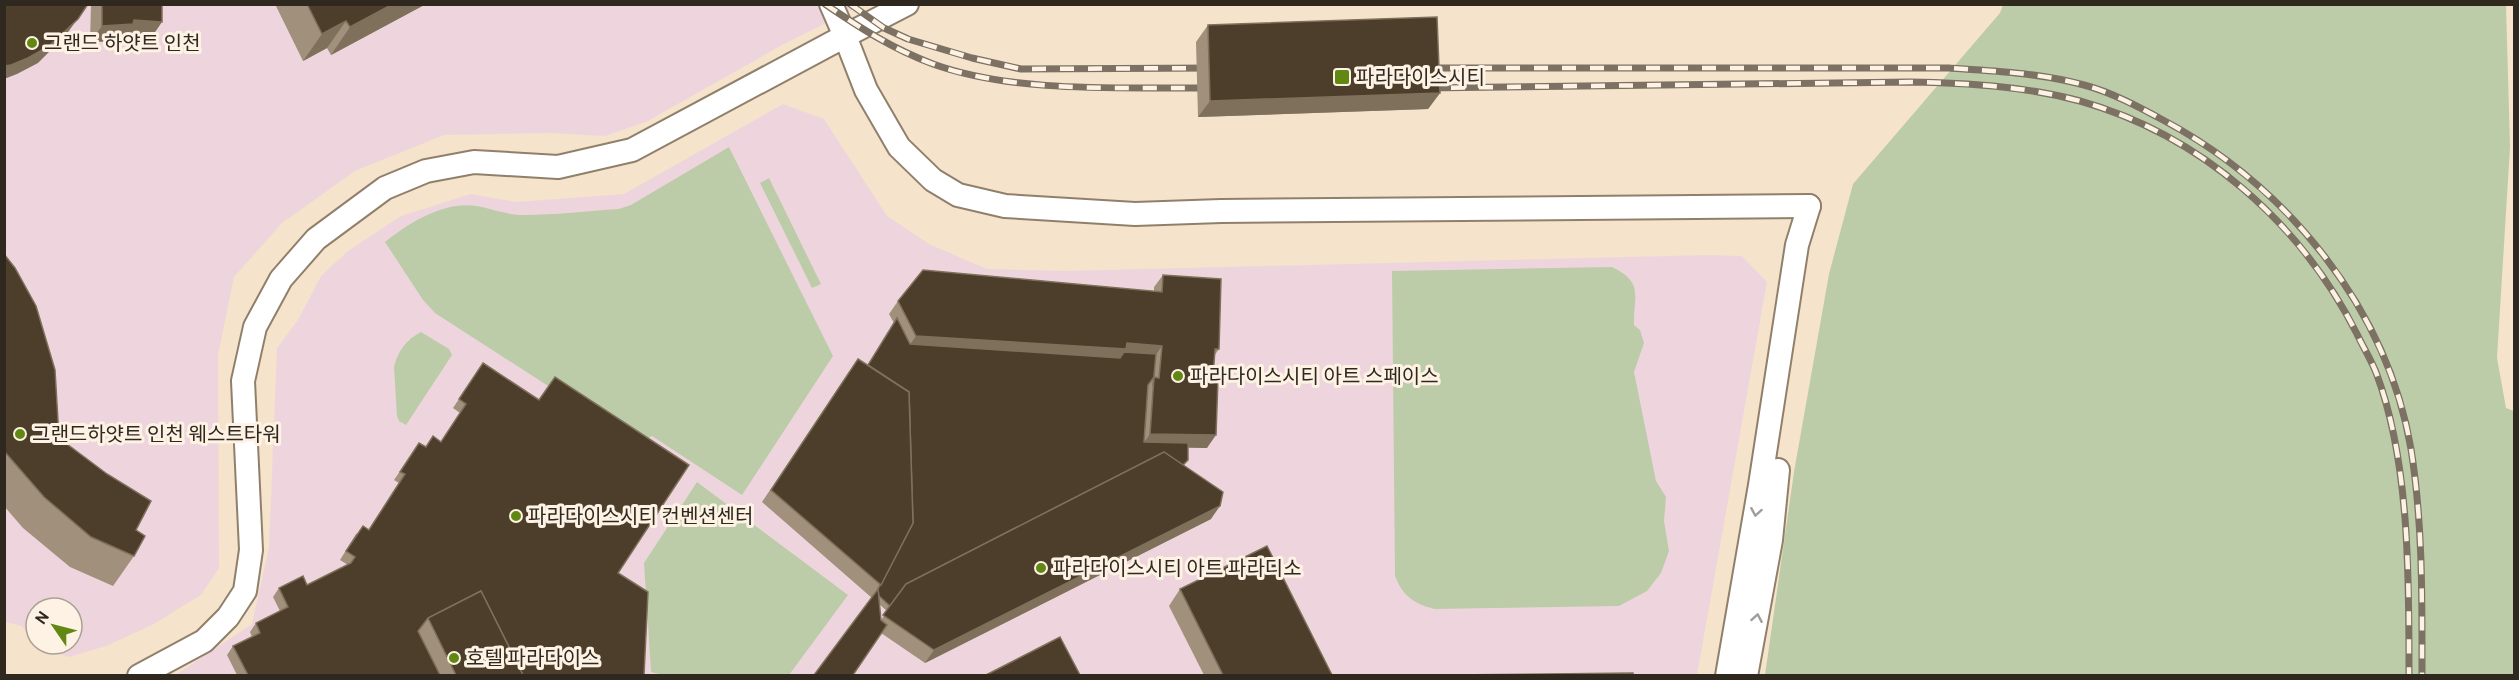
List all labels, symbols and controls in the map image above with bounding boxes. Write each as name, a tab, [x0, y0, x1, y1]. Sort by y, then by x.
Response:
place label: 그랜드 하얏트 인천	[44, 32, 201, 58]
marker: 그랜드 하얏트 인천	[25, 36, 39, 50]
place label: 파라다이스시티	[1356, 66, 1485, 92]
marker: 파라다이스시티	[1333, 68, 1351, 86]
place label: 파라다이스시티 아트 스페이스	[1190, 365, 1439, 391]
marker: 파라다이스시티 아트 스페이스	[1171, 369, 1185, 383]
place label: 그랜드하얏트 인천 웨스트타워	[32, 423, 281, 449]
marker: 그랜드하얏트 인천 웨스트타워	[13, 427, 27, 441]
place label: 파라다이스시티 컨벤션센터	[528, 505, 754, 531]
one-way arrow	[1750, 506, 1763, 516]
marker: 파라다이스시티 컨벤션센터	[509, 509, 523, 523]
place label: 파라다이스시티 아트 파라디소	[1053, 557, 1302, 583]
marker: 파라다이스시티 아트 파라디소	[1034, 561, 1048, 575]
north arrow	[24, 596, 84, 656]
text: N	[32, 608, 55, 629]
one-way arrow	[1750, 613, 1763, 623]
place label: 호텔 파라다이스	[466, 647, 600, 673]
marker: 호텔 파라다이스	[447, 651, 461, 665]

